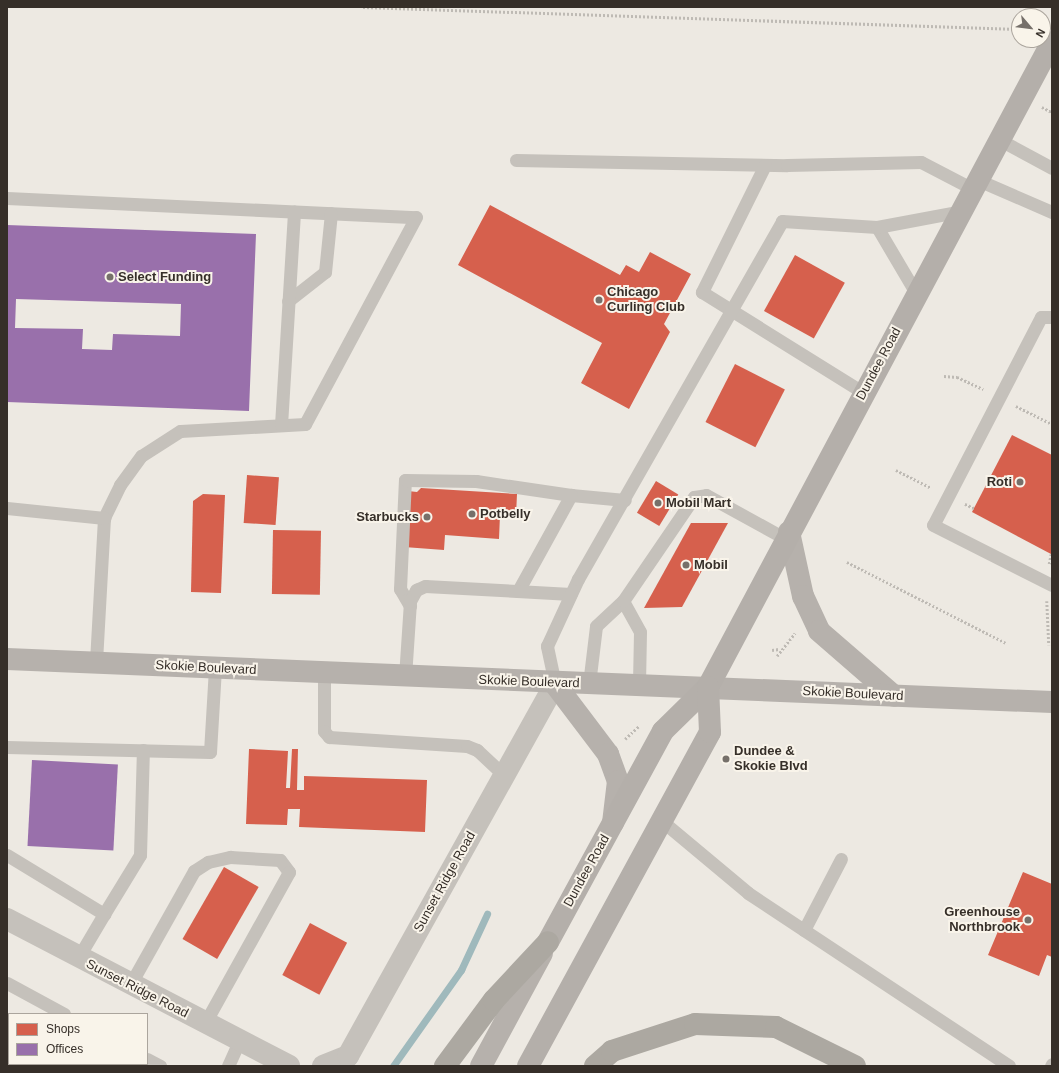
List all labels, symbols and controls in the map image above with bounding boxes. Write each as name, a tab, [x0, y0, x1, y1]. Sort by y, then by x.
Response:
north arrow	[1011, 8, 1051, 48]
text: N	[1034, 27, 1048, 39]
place label: Select Funding	[118, 269, 211, 285]
marker: Select Funding	[105, 272, 115, 282]
place label: Chicago Curling Club	[607, 285, 685, 316]
marker: Chicago Curling Club	[594, 295, 604, 305]
street label: Dundee Road	[853, 325, 905, 403]
place label: Roti	[987, 474, 1012, 490]
marker: Roti	[1015, 477, 1025, 487]
place label: Mobil Mart	[666, 495, 731, 511]
marker: Mobil Mart	[653, 498, 663, 508]
place label: Potbelly	[480, 506, 531, 522]
place label: Starbucks	[356, 509, 419, 525]
marker: Potbelly	[467, 509, 477, 519]
marker: Starbucks	[422, 512, 432, 522]
place label: Mobil	[694, 557, 728, 573]
marker: Mobil	[681, 560, 691, 570]
street label: Skokie Boulevard	[155, 658, 257, 678]
street label: Skokie Boulevard	[478, 672, 580, 692]
street label: Skokie Boulevard	[802, 684, 904, 704]
place label: Dundee & Skokie Blvd	[734, 744, 808, 775]
marker: Dundee & Skokie Blvd	[721, 754, 731, 764]
street label: Sunset Ridge Road	[411, 829, 479, 935]
street label: Dundee Road	[561, 832, 613, 910]
place label: Greenhouse Northbrook	[944, 905, 1020, 936]
marker: Greenhouse Northbrook	[1023, 915, 1033, 925]
street label: Sunset Ridge Road	[83, 956, 191, 1022]
legend	[8, 1013, 148, 1065]
text: Shops	[46, 1022, 80, 1036]
text: Offices	[46, 1042, 83, 1056]

